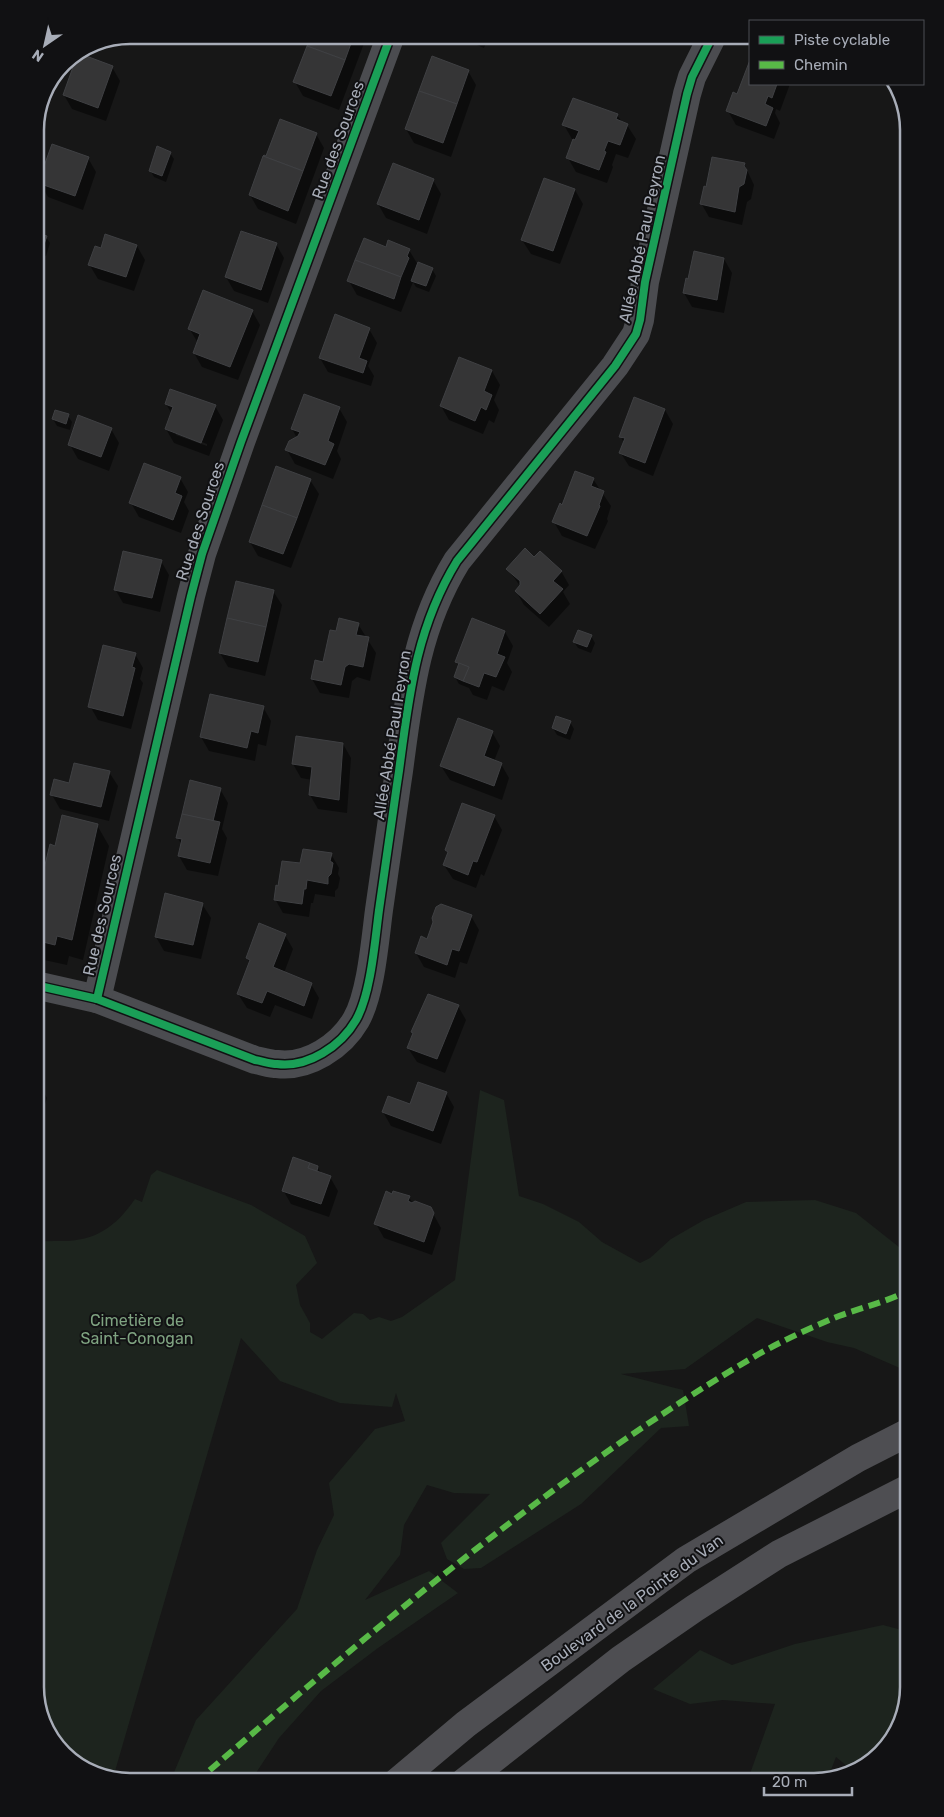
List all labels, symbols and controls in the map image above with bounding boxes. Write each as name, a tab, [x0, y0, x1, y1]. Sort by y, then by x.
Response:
north arrow	[20, 20, 70, 70]
legend	[749, 20, 924, 85]
text: Piste cyclable	[794, 31, 890, 49]
text: N	[29, 45, 47, 65]
text: Chemin	[794, 56, 848, 74]
street label: Rue des Sources	[308, 78, 368, 202]
street label: Allée Abbé Paul Peyron	[615, 153, 669, 325]
street label: Rue des Sources	[172, 459, 228, 583]
street label: Allée Abbé Paul Peyron	[369, 649, 415, 821]
street label: Rue des Sources	[79, 852, 125, 978]
park label: Cimetière de Saint-Conogan	[81, 1311, 193, 1348]
street label: Boulevard de la Pointe du Van	[537, 1531, 727, 1675]
scale bar	[764, 1764, 852, 1796]
text: 20 m	[772, 1773, 807, 1791]

